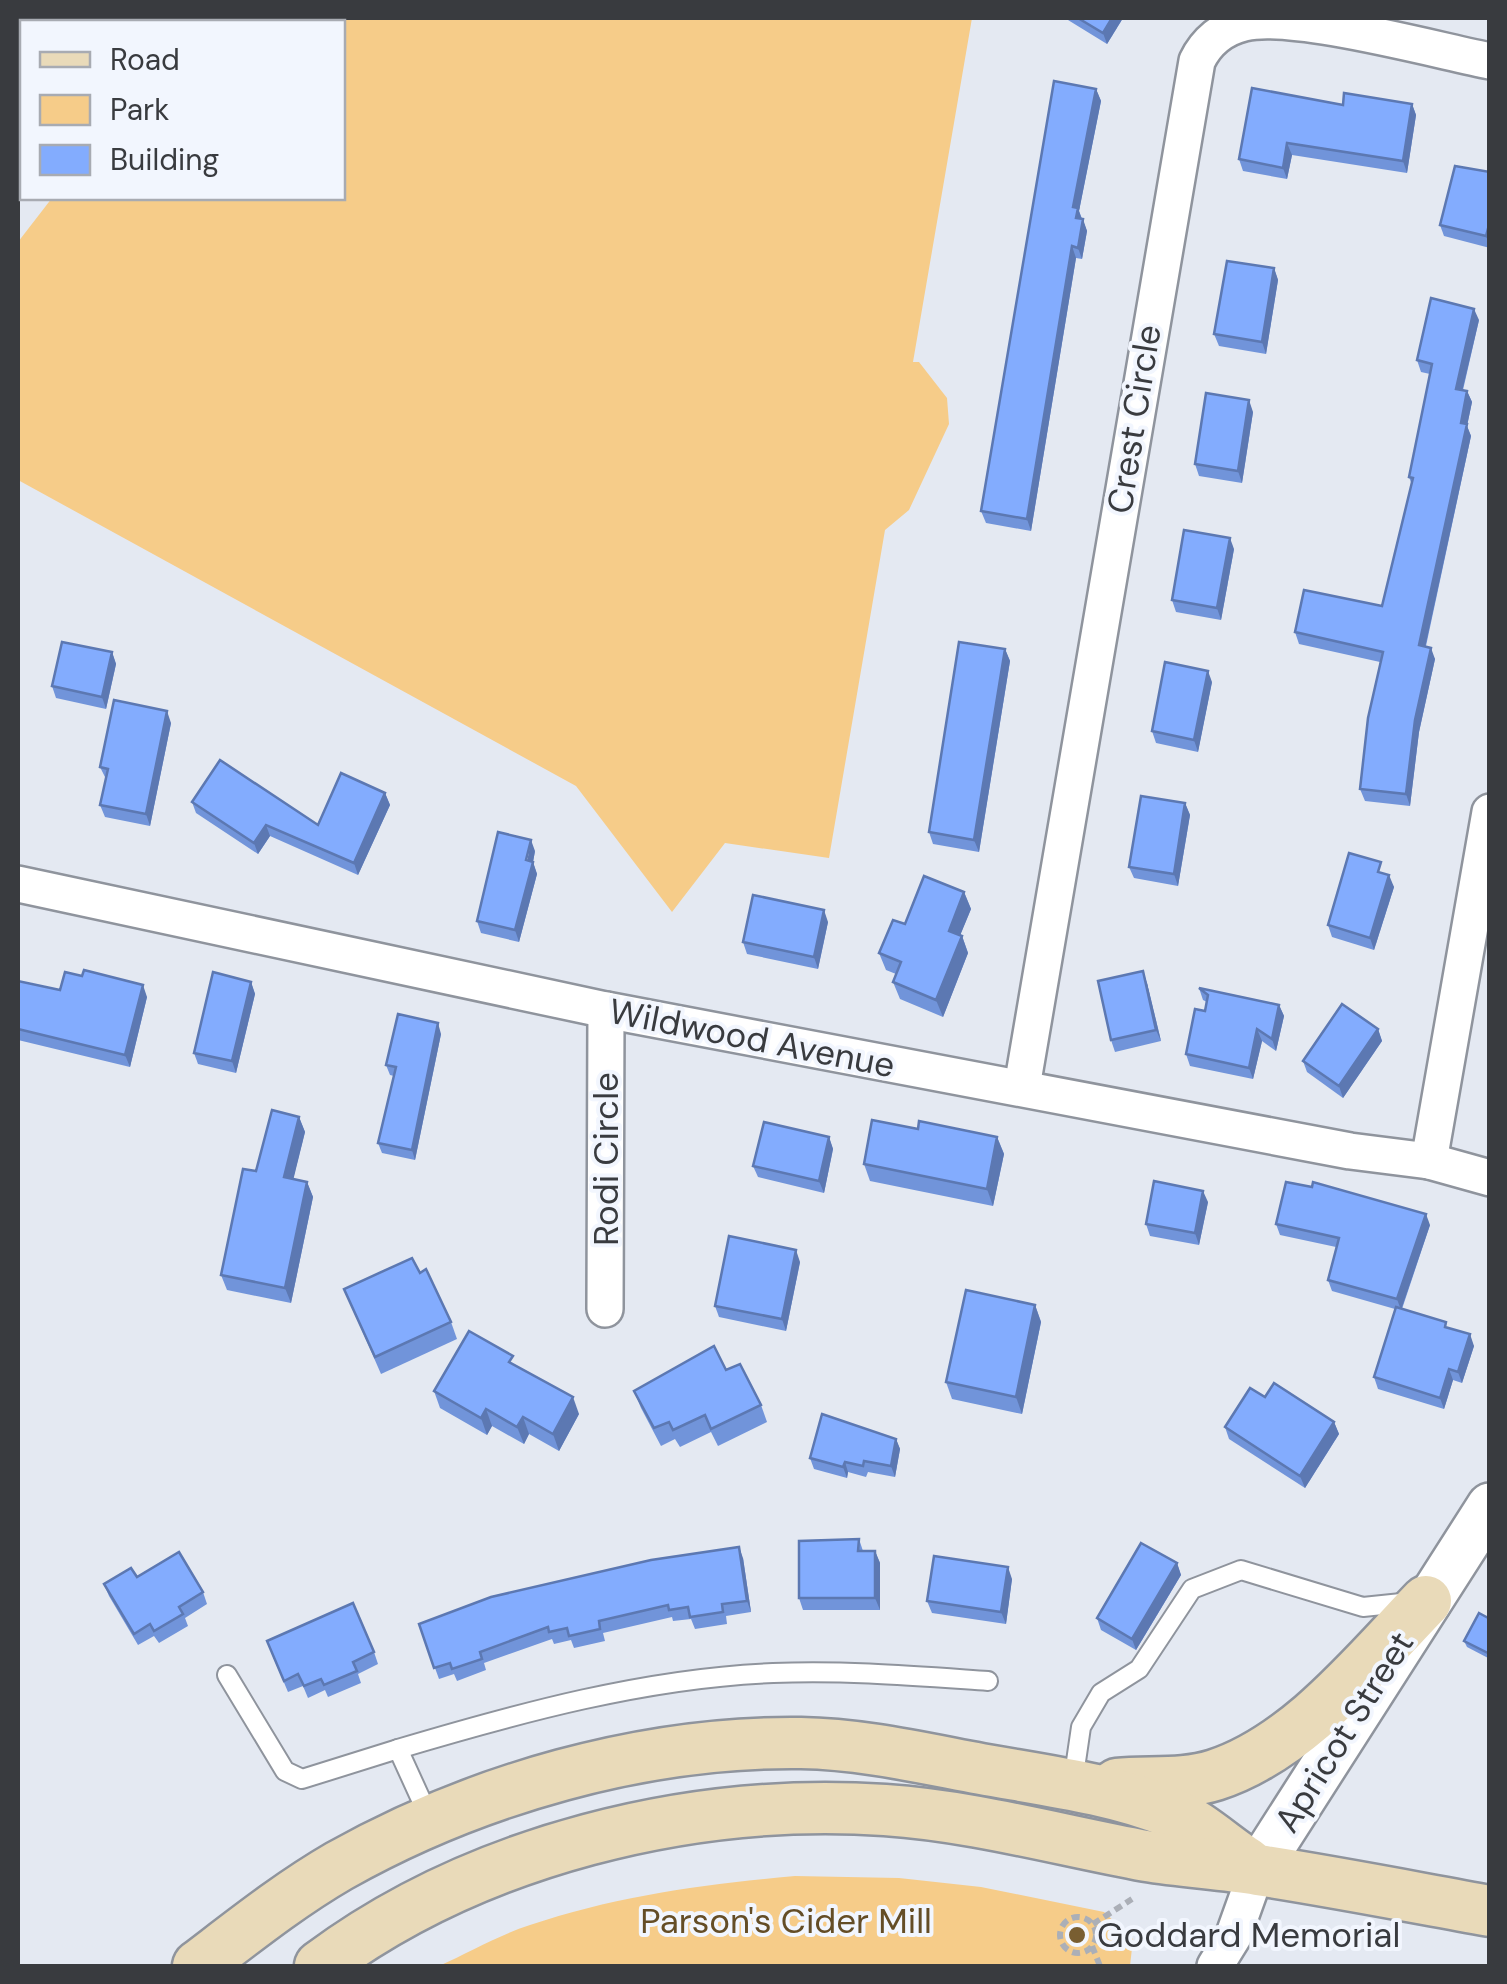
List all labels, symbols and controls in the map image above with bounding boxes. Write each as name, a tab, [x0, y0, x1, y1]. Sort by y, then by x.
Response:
legend	[20, 20, 345, 200]
text: Road	[110, 40, 180, 79]
text: Park	[110, 90, 169, 129]
text: Building	[110, 140, 219, 179]
street label: Crest Circle	[1096, 321, 1172, 517]
street label: Wildwood Avenue	[605, 988, 899, 1088]
street label: Rodi Circle	[583, 1072, 629, 1246]
street label: Apricot Street	[1264, 1623, 1424, 1841]
park label: Parson's Cider Mill	[640, 1898, 932, 1944]
place label: Goddard Memorial	[1097, 1912, 1400, 1958]
marker: Goddard Memorial	[1066, 1924, 1088, 1946]

